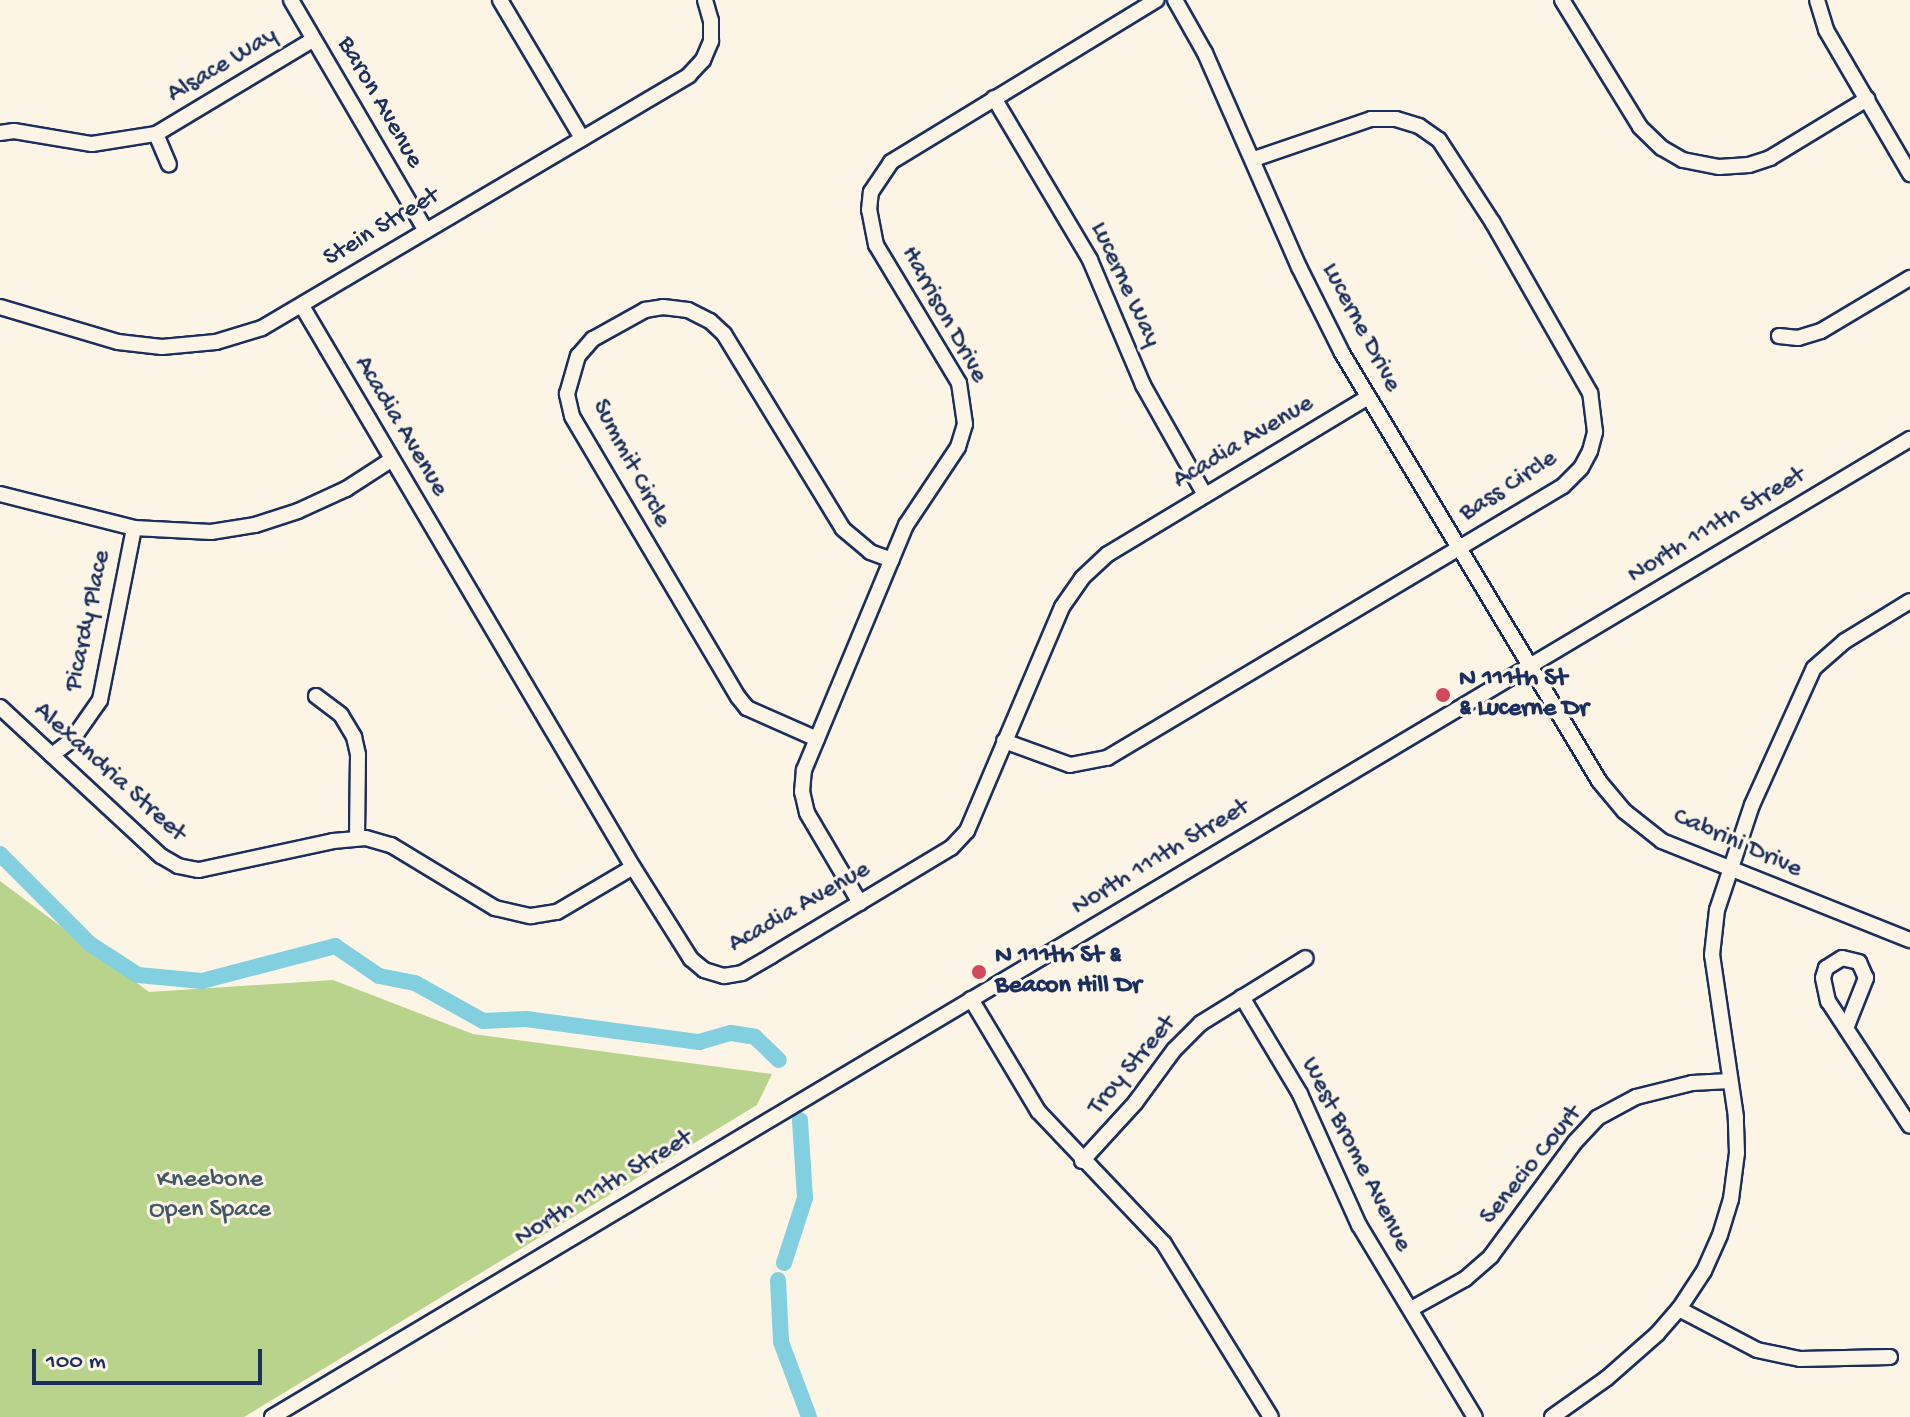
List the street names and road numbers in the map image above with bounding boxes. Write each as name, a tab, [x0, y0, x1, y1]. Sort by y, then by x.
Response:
street label: Alsace Way	[162, 21, 284, 111]
street label: Baron Avenue	[329, 31, 429, 175]
street label: Stein Street	[318, 181, 446, 275]
street label: Lucerne Way	[1081, 217, 1167, 353]
street label: Harrison Drive	[893, 241, 993, 389]
street label: Lucerne Drive	[1313, 258, 1407, 398]
street label: Acadia Avenue	[346, 351, 454, 503]
street label: Acadia Avenue	[1168, 389, 1320, 497]
street label: Summit Circle	[583, 395, 677, 533]
street label: Bass Circle	[1454, 444, 1564, 530]
street label: North 111th Street	[1622, 461, 1812, 591]
street label: Picardy Place	[59, 548, 119, 694]
street label: Alexandria Street	[26, 696, 192, 850]
street label: North 111th Street	[1066, 793, 1256, 923]
street label: Cabrini Drive	[1668, 802, 1806, 886]
street label: Acadia Avenue	[724, 855, 876, 961]
street label: Troy Street	[1082, 1010, 1184, 1122]
street label: West Brome Avenue	[1293, 1053, 1417, 1257]
street label: Senecio Court	[1474, 1100, 1590, 1232]
street label: North 111th Street	[509, 1124, 699, 1254]

